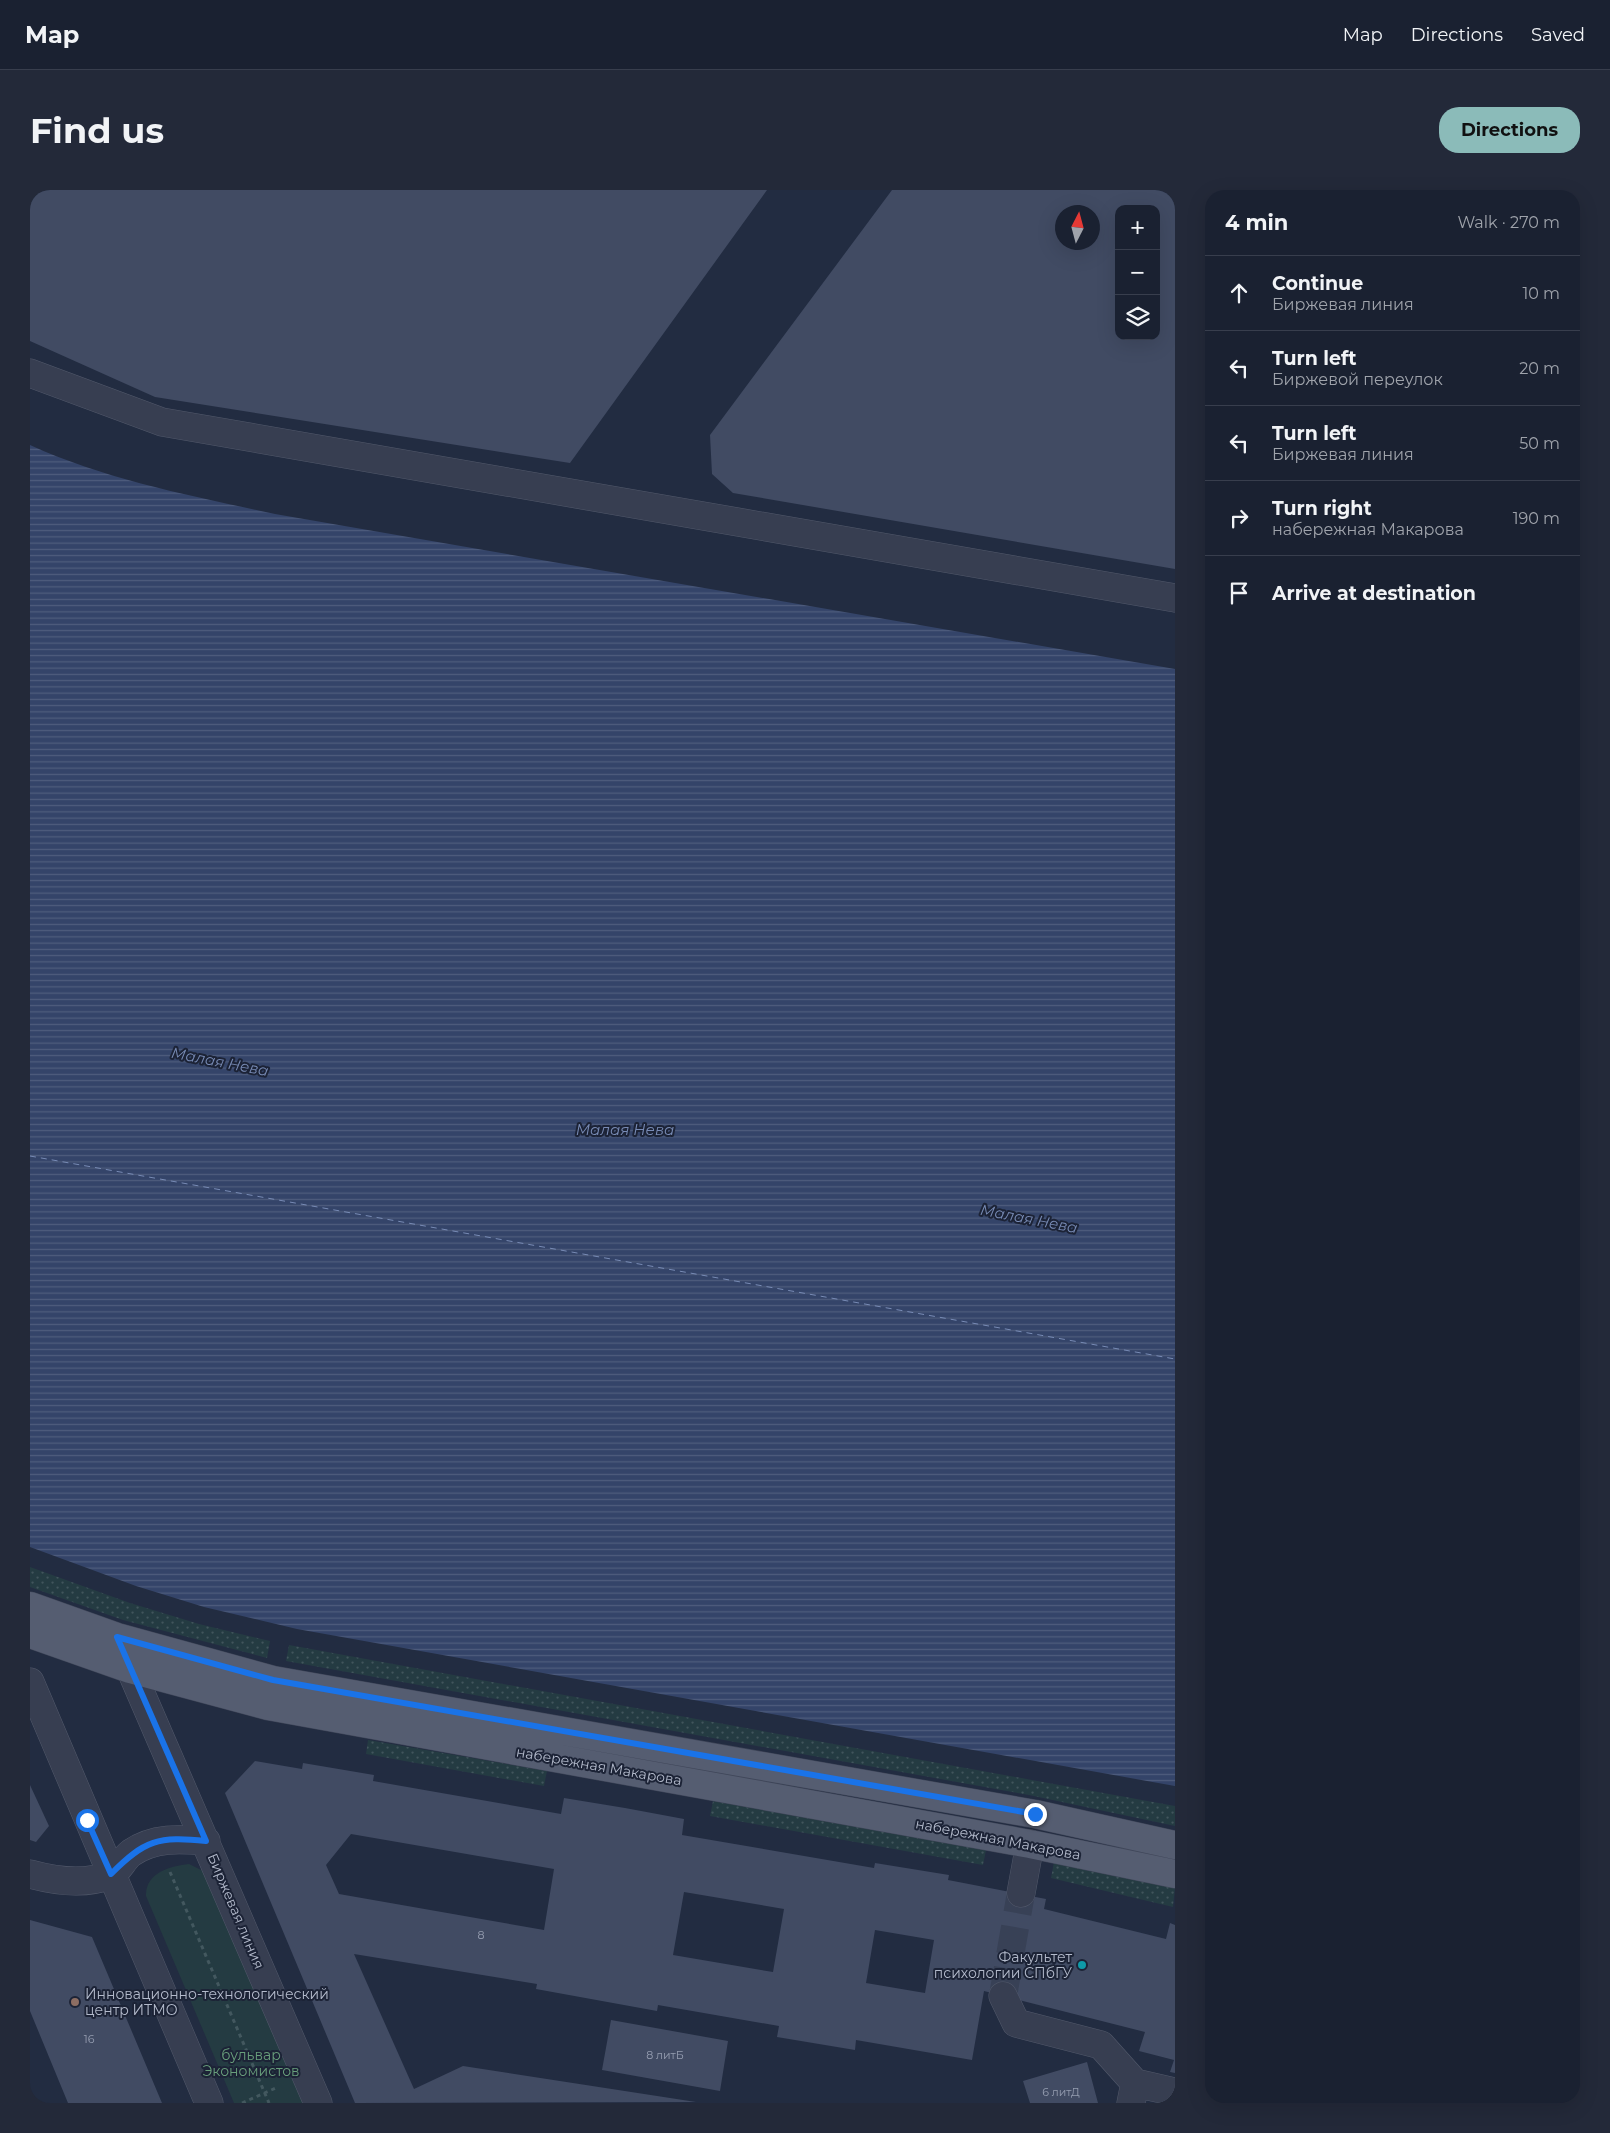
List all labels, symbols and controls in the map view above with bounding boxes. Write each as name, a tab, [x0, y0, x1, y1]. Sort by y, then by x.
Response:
text: Map	[25, 20, 79, 49]
text: Map	[1343, 24, 1383, 46]
text: Directions	[1411, 24, 1503, 46]
text: Saved	[1531, 24, 1585, 46]
button: Directions	[1439, 107, 1580, 153]
text: Find us	[30, 109, 164, 152]
north arrow	[1055, 205, 1100, 250]
map controls	[1115, 205, 1160, 340]
button: +	[1115, 205, 1160, 250]
text: 4 min	[1225, 210, 1288, 235]
text: Walk · 270 m	[1457, 213, 1560, 232]
button: −	[1115, 250, 1160, 295]
text: Continue	[1272, 272, 1363, 295]
icon: ahead	[1225, 279, 1253, 307]
text: 10 m	[1522, 284, 1560, 303]
button: layers	[1115, 295, 1160, 340]
text: Биржевая линия	[1272, 295, 1414, 314]
text: Turn left	[1272, 347, 1357, 370]
icon: left	[1225, 354, 1253, 382]
text: 20 m	[1519, 359, 1560, 378]
text: Биржевой переулок	[1272, 370, 1443, 389]
text: Turn left	[1272, 422, 1357, 445]
icon: left	[1225, 429, 1253, 457]
text: 50 m	[1519, 434, 1560, 453]
text: Биржевая линия	[1272, 445, 1414, 464]
text: Turn right	[1272, 497, 1372, 520]
icon: right	[1225, 504, 1253, 532]
text: 190 m	[1513, 509, 1560, 528]
text: набережная Макарова	[1272, 520, 1464, 539]
icon: arrive	[1225, 579, 1253, 607]
text: Arrive at destination	[1272, 582, 1476, 605]
water label: Малая Нева	[170, 1043, 270, 1080]
water label: Малая Нева	[576, 1120, 674, 1139]
water label: Малая Нева	[979, 1200, 1079, 1237]
street label: набережная Макарова	[515, 1743, 683, 1789]
route end	[1024, 1803, 1047, 1826]
route start	[76, 1809, 99, 1832]
street label: набережная Макарова	[914, 1814, 1082, 1864]
street label: Биржевая линия	[203, 1850, 269, 1972]
house number: 8	[477, 1928, 485, 1942]
place label: Факультет психологии СПбГУ	[934, 1948, 1072, 1982]
marker: Факультет психологии СПбГУ	[1076, 1959, 1088, 1971]
place label: Инновационно-технологический центр ИТМО	[85, 1985, 329, 2019]
marker: Инновационно-технологический центр ИТМО	[69, 1996, 81, 2008]
house number: 16	[84, 2032, 95, 2046]
park label: бульвар Экономистов	[202, 2046, 300, 2080]
house number: 8 литБ	[646, 2048, 684, 2062]
house number: 6 литД	[1042, 2085, 1080, 2099]

